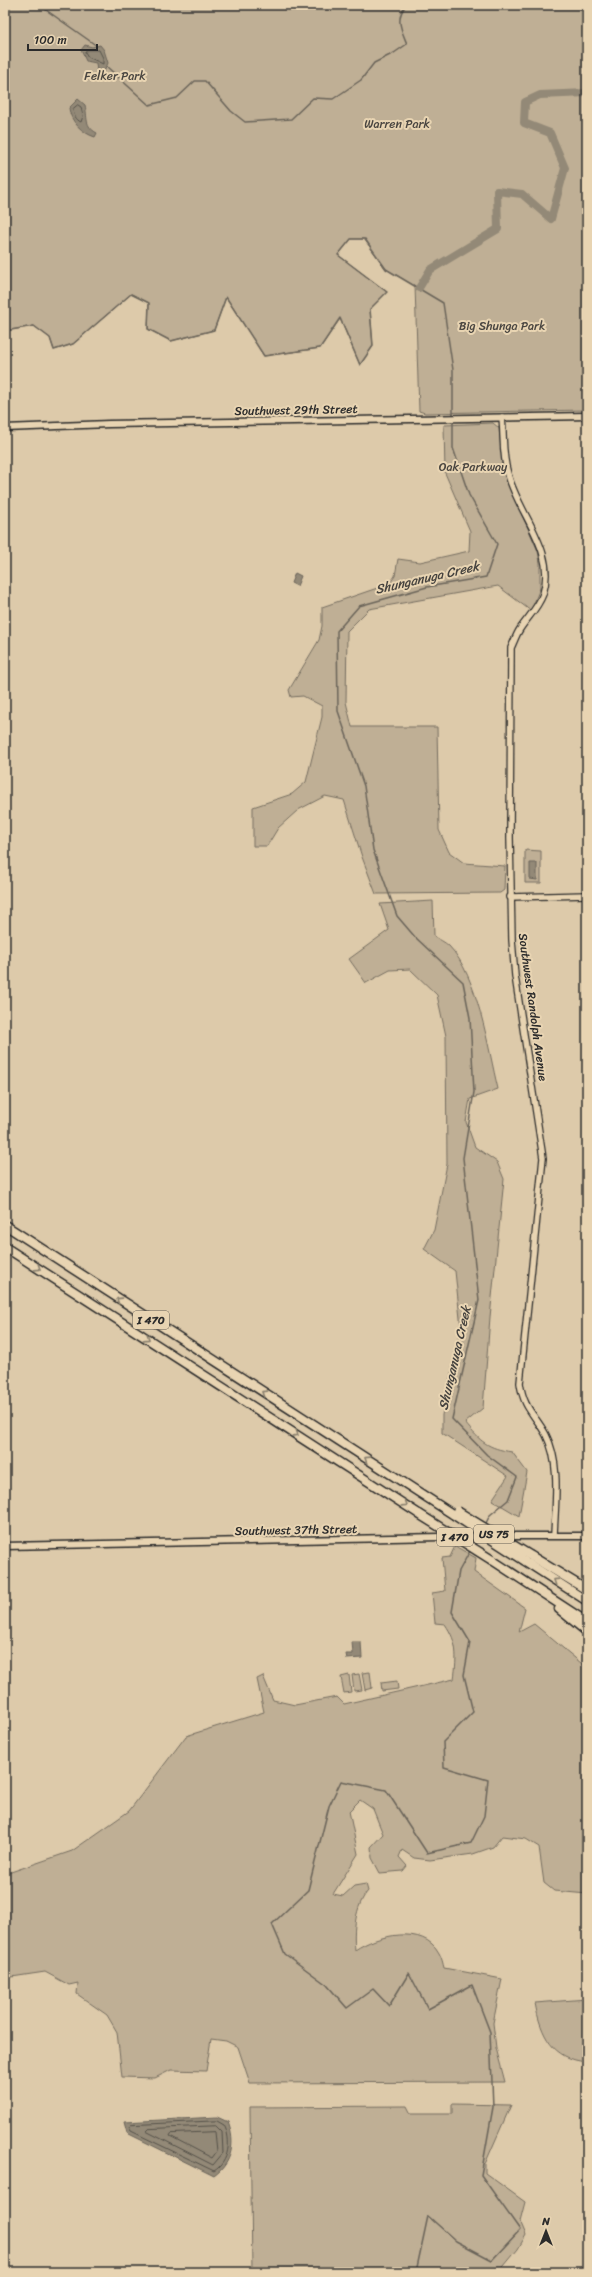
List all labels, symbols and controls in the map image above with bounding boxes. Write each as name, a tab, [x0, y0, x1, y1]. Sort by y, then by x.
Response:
scale bar	[28, 26, 97, 52]
text: 100 m	[34, 29, 67, 51]
park label: Felker Park	[84, 65, 146, 87]
park label: Warren Park	[364, 113, 430, 135]
park label: Big Shunga Park	[459, 315, 545, 337]
street label: Southwest 29th Street	[234, 398, 358, 422]
park label: Oak Parkway	[439, 456, 508, 478]
water label: Shunganuga Creek	[373, 554, 483, 601]
street label: Southwest Randolph Avenue	[512, 932, 554, 1083]
one-way arrow	[34, 1263, 41, 1271]
one-way arrow	[116, 1297, 123, 1304]
water label: Shunganuga Creek	[431, 1302, 478, 1412]
road number: I 470	[133, 1311, 169, 1329]
one-way arrow	[143, 1333, 150, 1341]
one-way arrow	[261, 1390, 268, 1397]
one-way arrow	[291, 1429, 298, 1436]
one-way arrow	[364, 1456, 371, 1464]
one-way arrow	[401, 1500, 408, 1507]
street label: Southwest 37th Street	[235, 1518, 357, 1542]
road number: US 75	[474, 1525, 514, 1543]
road number: I 470	[437, 1528, 473, 1546]
one-way arrow	[553, 1578, 560, 1586]
north arrow	[526, 2211, 566, 2251]
text: N	[541, 2212, 550, 2231]

